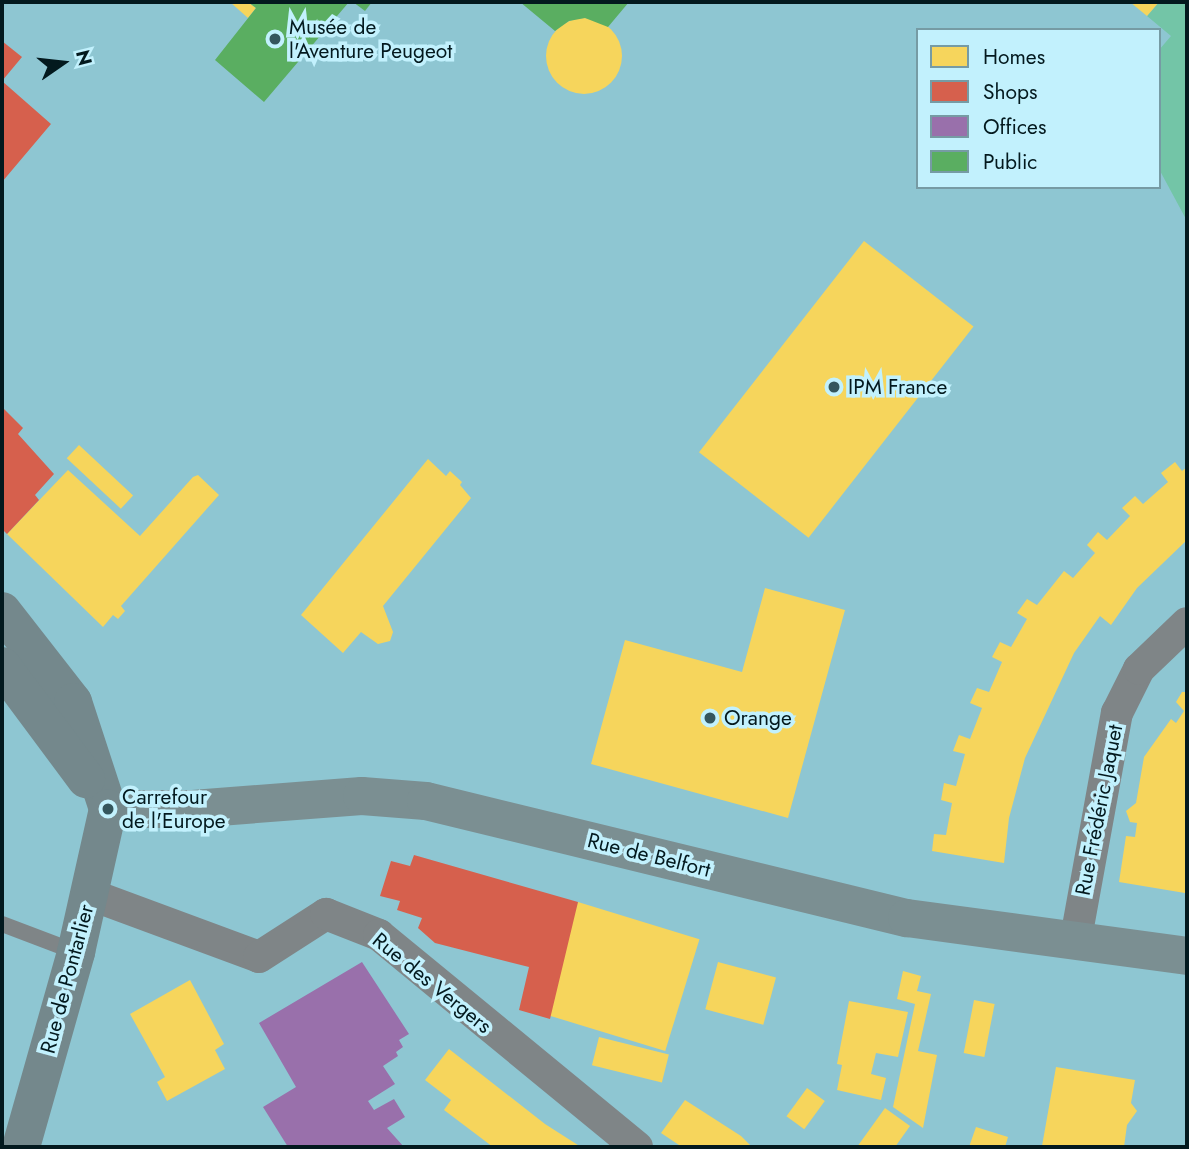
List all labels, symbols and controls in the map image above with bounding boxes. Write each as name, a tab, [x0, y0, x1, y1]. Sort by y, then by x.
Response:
place label: Musée de l'Aventure Peugeot	[289, 14, 452, 64]
north arrow	[28, 28, 98, 98]
legend	[916, 28, 1161, 189]
marker: Musée de l'Aventure Peugeot	[267, 31, 283, 47]
text: Homes	[983, 42, 1045, 72]
text: N	[69, 47, 99, 68]
text: Shops	[983, 77, 1037, 107]
text: Offices	[983, 112, 1046, 142]
text: Public	[983, 147, 1037, 177]
place label: IPM France	[848, 374, 947, 400]
marker: IPM France	[826, 379, 842, 395]
place label: Orange	[724, 705, 792, 731]
marker: Orange	[702, 710, 718, 726]
street label: Rue Frédéric Jaquet	[1070, 722, 1128, 898]
place label: Carrefour de l'Europe	[122, 784, 226, 834]
marker: Carrefour de l'Europe	[100, 801, 116, 817]
street label: Rue de Belfort	[585, 828, 713, 882]
street label: Rue de Pontarlier	[35, 902, 99, 1056]
street label: Rue des Vergers	[367, 927, 497, 1039]

